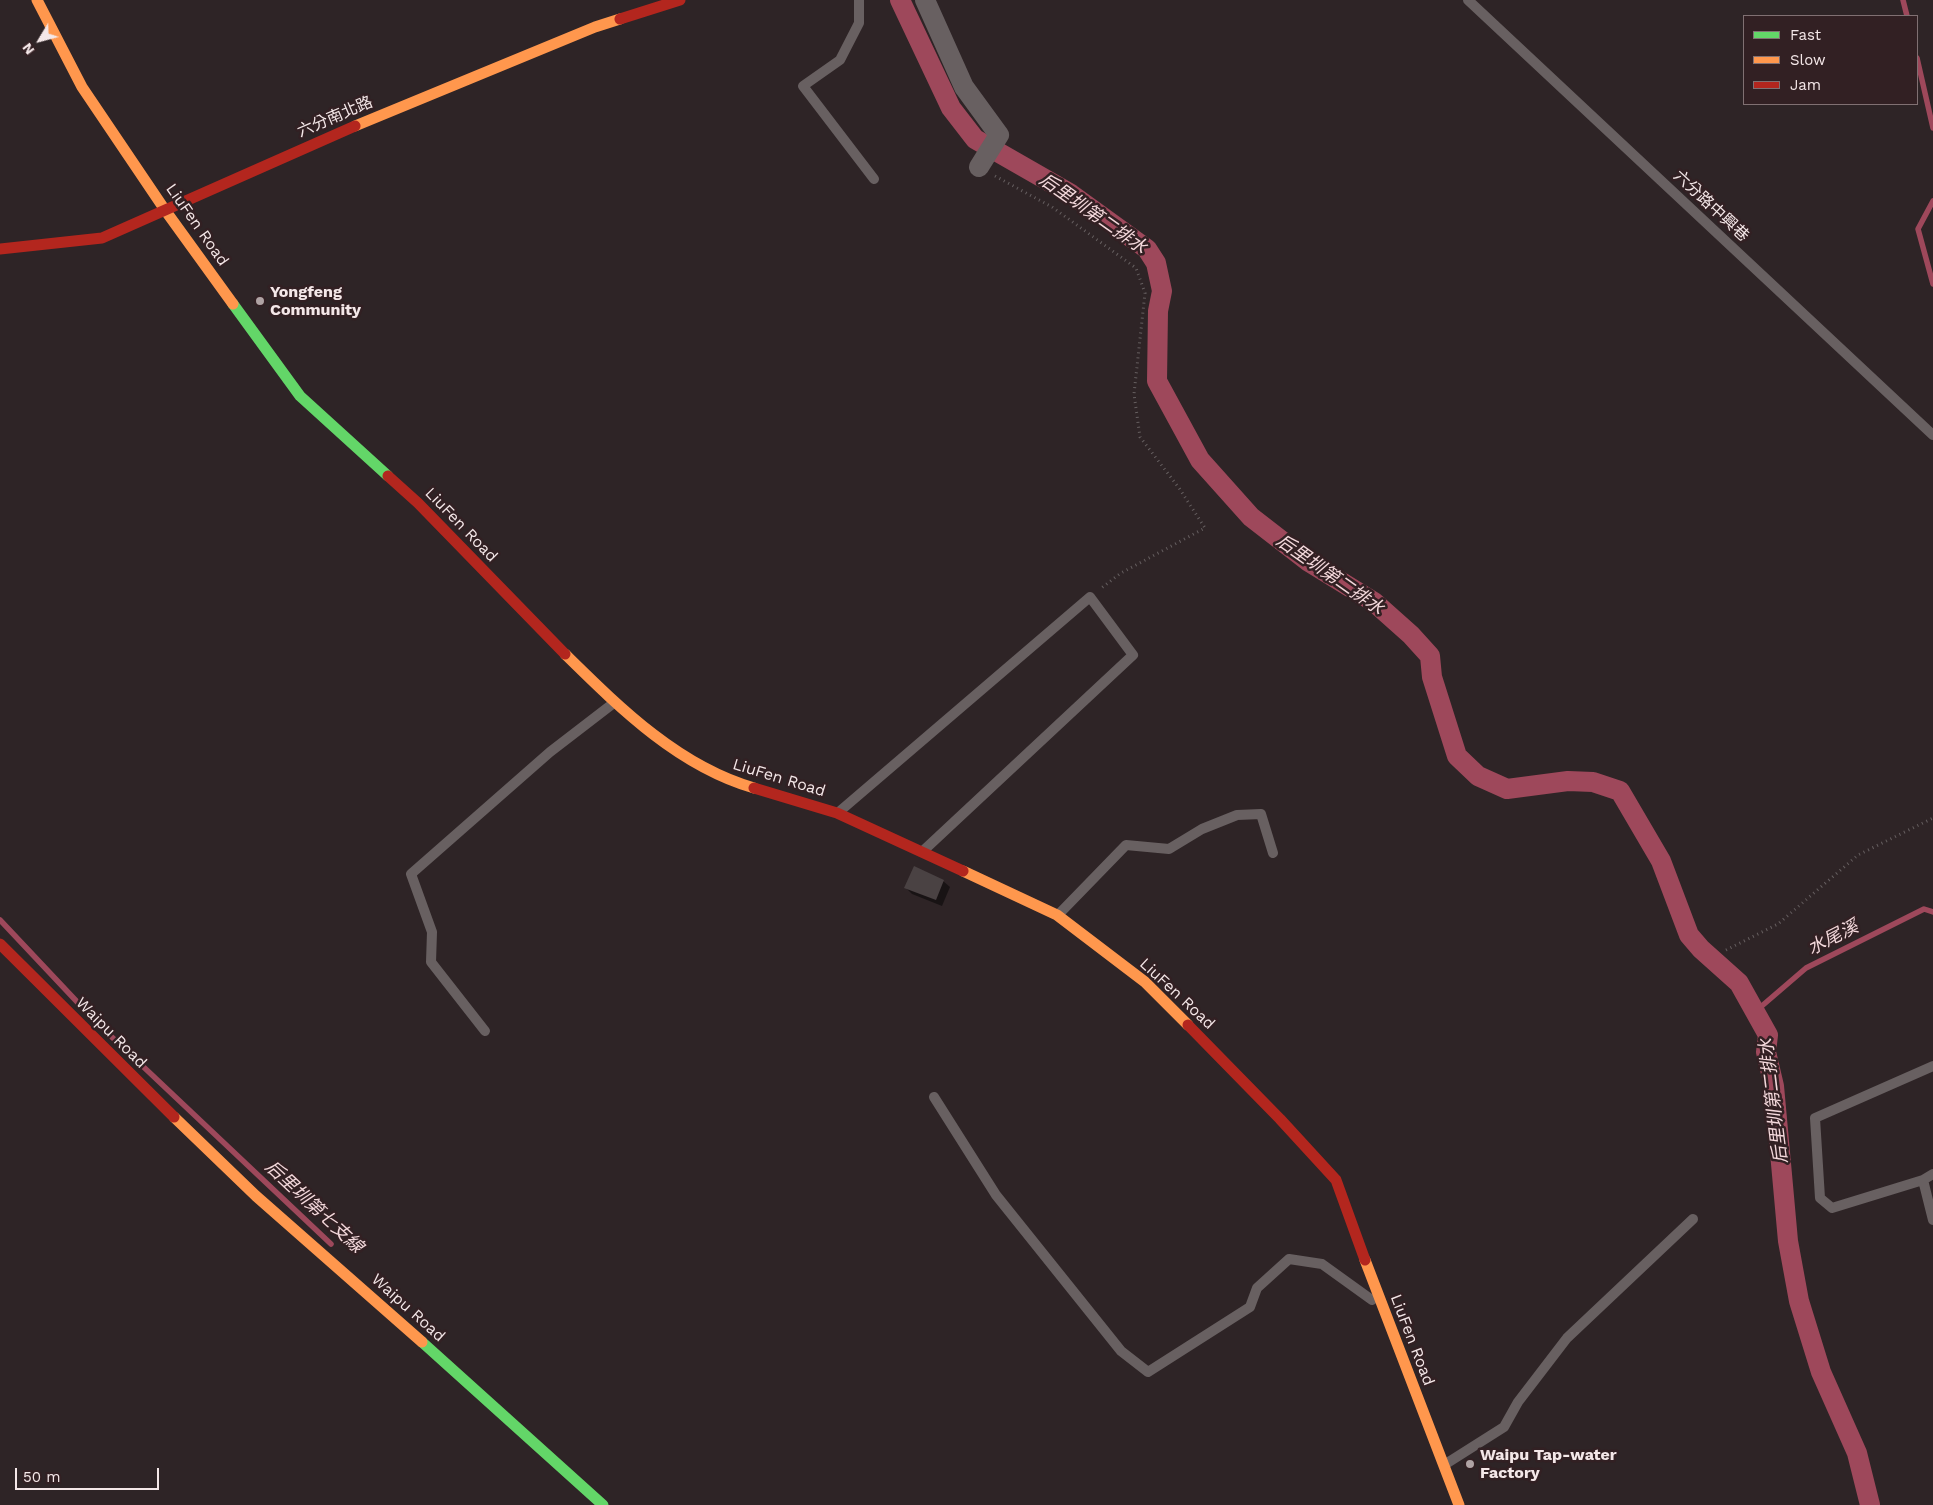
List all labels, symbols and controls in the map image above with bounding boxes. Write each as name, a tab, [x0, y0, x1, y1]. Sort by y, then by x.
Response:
north arrow	[15, 15, 65, 65]
legend	[1743, 15, 1918, 105]
text: Fast	[1790, 26, 1821, 44]
text: N	[19, 40, 38, 58]
text: Slow	[1790, 51, 1826, 69]
text: Jam	[1790, 76, 1821, 94]
street label: 六分南北路	[294, 93, 376, 141]
street label: 六分路中興巷	[1669, 166, 1753, 246]
water label: 后里圳第二排水	[1035, 169, 1151, 259]
street label: LiuFen Road	[162, 180, 232, 270]
place label: Yongfeng Community	[270, 282, 361, 320]
marker: Yongfeng Community	[254, 295, 266, 307]
street label: LiuFen Road	[421, 484, 501, 566]
water label: 后里圳第二排水	[1272, 530, 1388, 620]
street label: LiuFen Road	[730, 755, 828, 801]
water label: 水尾溪	[1804, 916, 1862, 960]
street label: LiuFen Road	[1135, 954, 1219, 1034]
street label: Waipu Road	[72, 994, 150, 1072]
water label: 后里圳第二排水	[1756, 1037, 1792, 1165]
water label: 后里圳第七支線	[261, 1156, 367, 1258]
street label: Waipu Road	[367, 1270, 449, 1346]
street label: LiuFen Road	[1386, 1292, 1438, 1388]
place label: Waipu Tap-water Factory	[1480, 1445, 1617, 1483]
scale bar	[18, 1458, 161, 1490]
marker: Waipu Tap-water Factory	[1464, 1458, 1476, 1470]
text: 50 m	[23, 1468, 60, 1486]

